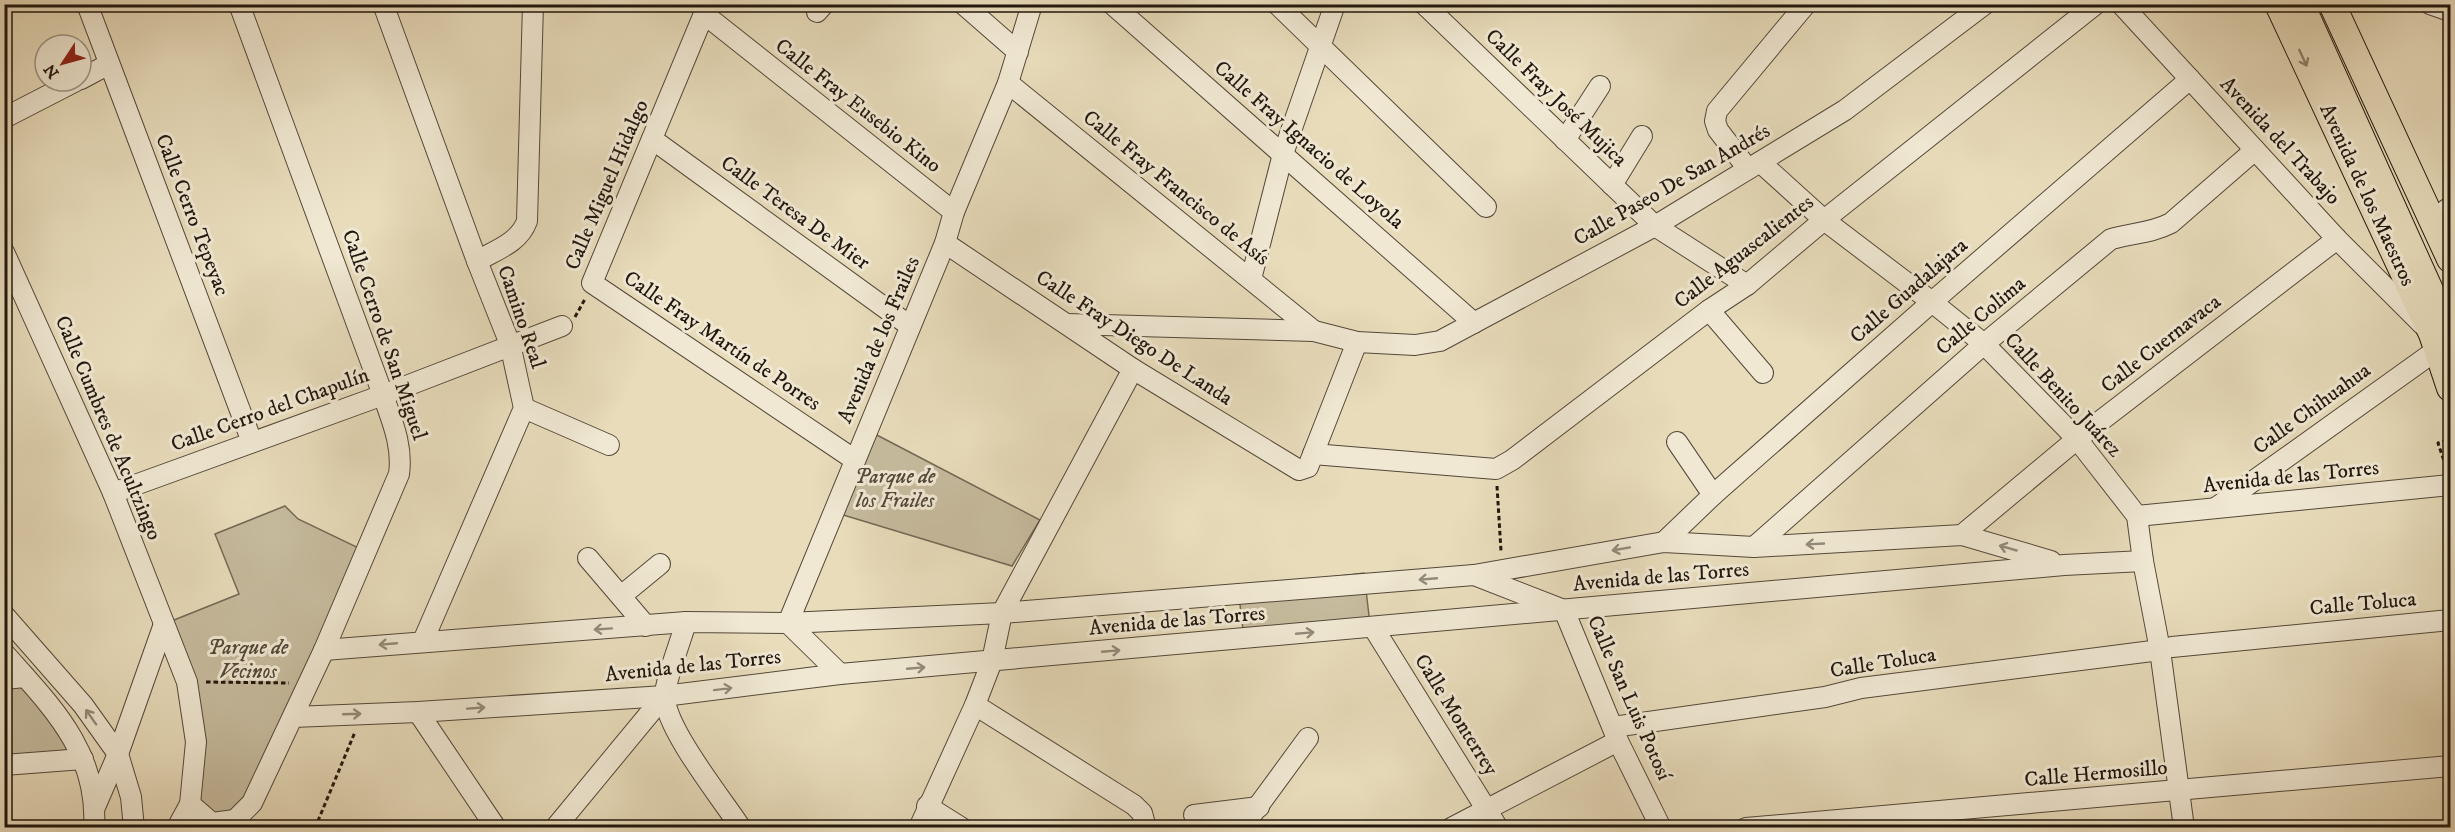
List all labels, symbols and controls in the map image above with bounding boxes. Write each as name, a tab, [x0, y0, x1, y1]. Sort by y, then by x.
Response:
street label: Calle Fray José Mujica	[1480, 24, 1632, 172]
north arrow	[33, 33, 93, 93]
street label: Calle Fray Eusebio Kino	[770, 33, 946, 179]
one-way arrow	[2297, 48, 2309, 66]
street label: Calle Fray Ignacio de Loyola	[1208, 55, 1410, 235]
text: N	[40, 60, 64, 82]
street label: Avenida del Trabajo	[2214, 72, 2346, 210]
street label: Calle Miguel Hidalgo	[559, 96, 655, 274]
street label: Avenida de los Maestros	[2313, 100, 2421, 290]
street label: Calle Fray Francisco de Asís	[1077, 105, 1275, 271]
street label: Calle Paseo De San Andrés	[1569, 118, 1775, 252]
street label: Calle Cerro Tepeyac	[149, 130, 235, 300]
street label: Calle Teresa De Mier	[715, 150, 875, 276]
street label: Calle Aguascalientes	[1669, 189, 1819, 315]
street label: Calle Cerro de San Miguel	[336, 226, 432, 444]
street label: Calle Guadalajara	[1845, 233, 1973, 349]
street label: Avenida de los Frailes	[832, 253, 926, 427]
street label: Camino Real	[491, 262, 551, 373]
street label: Calle Fray Martín de Porres	[619, 265, 825, 417]
street label: Calle Fray Diego De Landa	[1031, 265, 1237, 411]
street label: Calle Colima	[1931, 271, 2031, 361]
street label: Calle Cuernavaca	[2096, 289, 2226, 399]
street label: Calle Cumbres de Acultzingo	[49, 312, 167, 544]
street label: Calle Benito Juárez	[1999, 327, 2127, 463]
street label: Calle Chihuahua	[2248, 358, 2376, 460]
street label: Calle Cerro del Chapulín	[167, 362, 373, 458]
street label: Avenida de las Torres	[2202, 455, 2380, 499]
park label: Parque de los Frailes	[855, 464, 936, 514]
one-way arrow	[1805, 538, 1825, 549]
one-way arrow	[1999, 542, 2018, 553]
one-way arrow	[1611, 544, 1631, 555]
street label: Avenida de las Torres	[1572, 556, 1750, 598]
one-way arrow	[1419, 574, 1439, 585]
street label: Calle Toluca	[2309, 586, 2417, 622]
street label: Avenida de las Torres	[1088, 600, 1266, 642]
street label: Calle San Luis Potosí	[1581, 612, 1678, 786]
one-way arrow	[594, 623, 614, 634]
one-way arrow	[1294, 627, 1314, 638]
park label: Parque de Vecinos	[208, 635, 289, 685]
one-way arrow	[378, 639, 398, 650]
street label: Calle Toluca	[1828, 642, 1938, 684]
street label: Avenida de las Torres	[604, 644, 782, 688]
one-way arrow	[1100, 645, 1120, 656]
street label: Calle Monterrey	[1408, 649, 1504, 781]
one-way arrow	[906, 662, 926, 673]
one-way arrow	[712, 683, 732, 694]
one-way arrow	[465, 703, 485, 714]
one-way arrow	[85, 709, 97, 725]
one-way arrow	[341, 709, 361, 720]
street label: Calle Hermosillo	[2023, 755, 2169, 793]

